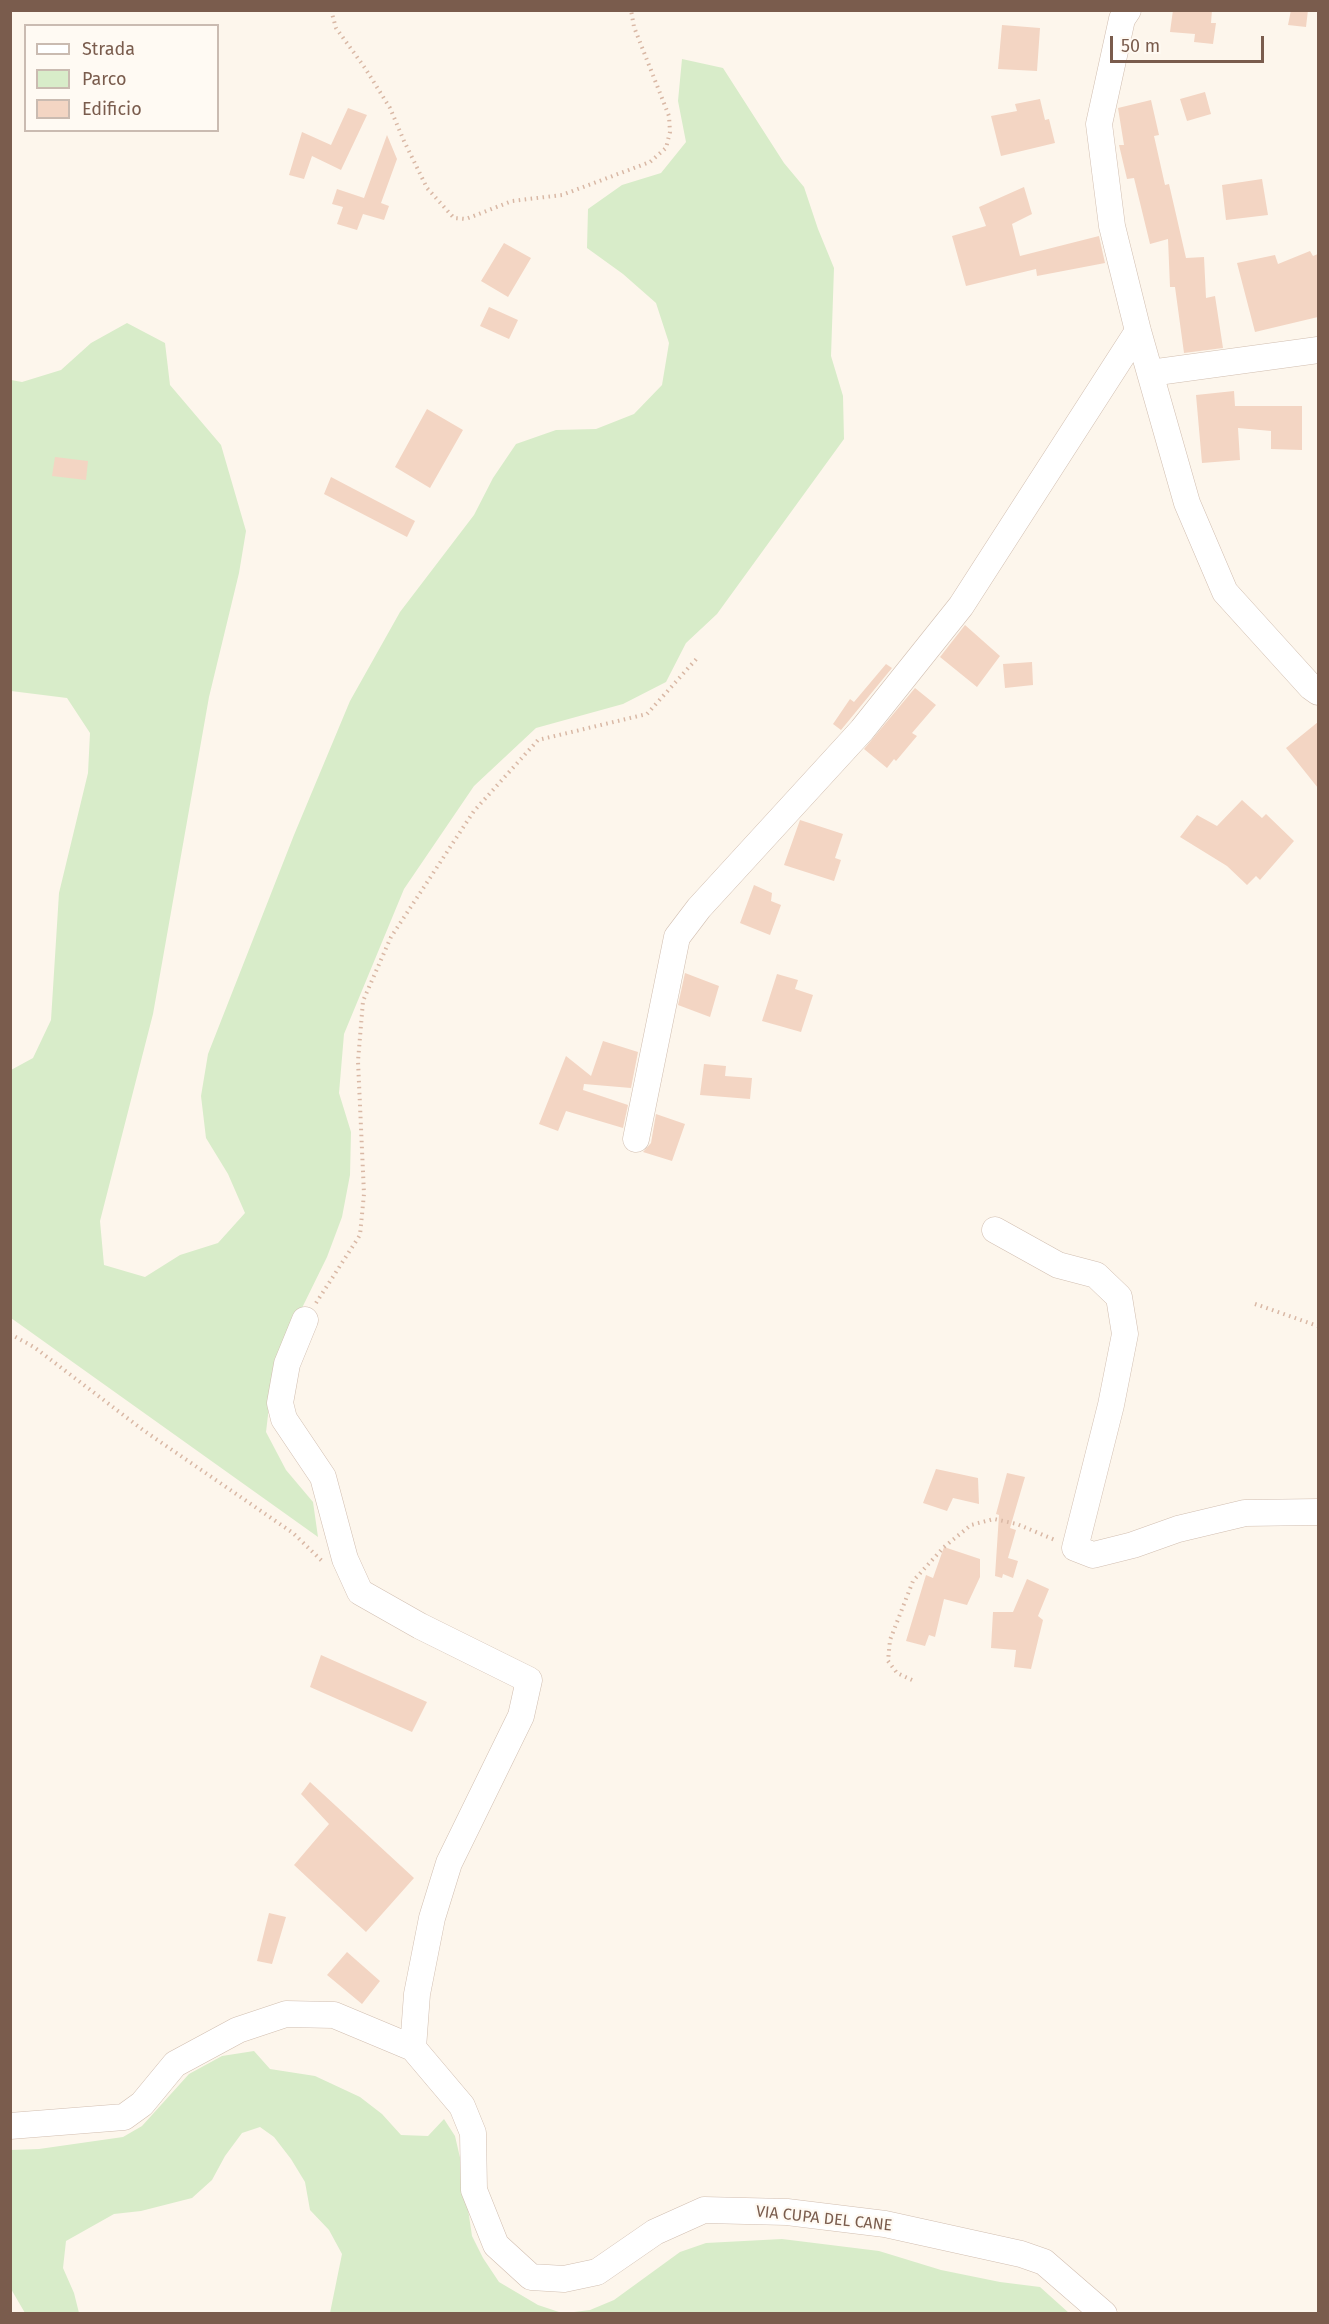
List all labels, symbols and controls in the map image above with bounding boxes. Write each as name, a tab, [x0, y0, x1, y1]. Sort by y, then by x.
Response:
legend	[24, 24, 219, 132]
scale bar	[1113, 24, 1268, 62]
text: 50 m	[1121, 35, 1160, 57]
text: Strada	[82, 38, 135, 60]
text: Parco	[82, 68, 126, 90]
text: Edificio	[82, 98, 142, 120]
street label: VIA CUPA DEL CANE	[755, 2202, 893, 2236]

